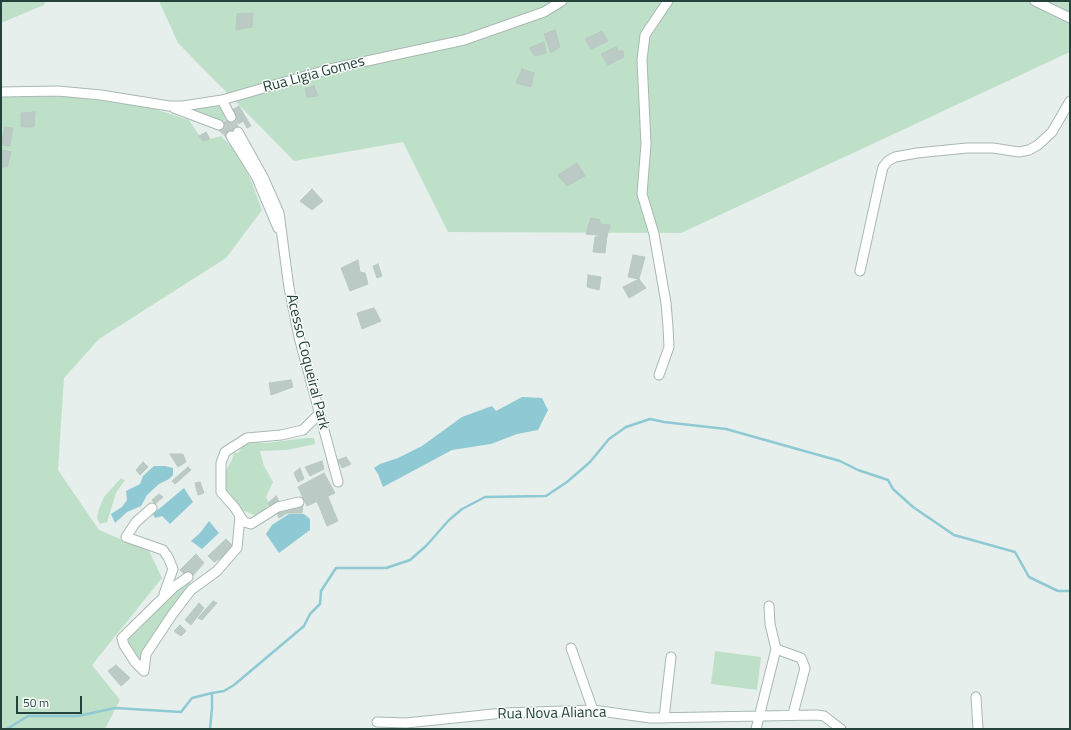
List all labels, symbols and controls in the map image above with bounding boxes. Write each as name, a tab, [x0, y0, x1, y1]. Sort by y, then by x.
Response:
street label: Rua Ligia Gomes	[261, 53, 367, 97]
street label: Acesso Coqueiral Park	[281, 292, 333, 432]
scale bar	[18, 688, 84, 714]
text: 50 m	[23, 693, 49, 712]
street label: Rua Nova Alianca	[497, 704, 607, 724]

